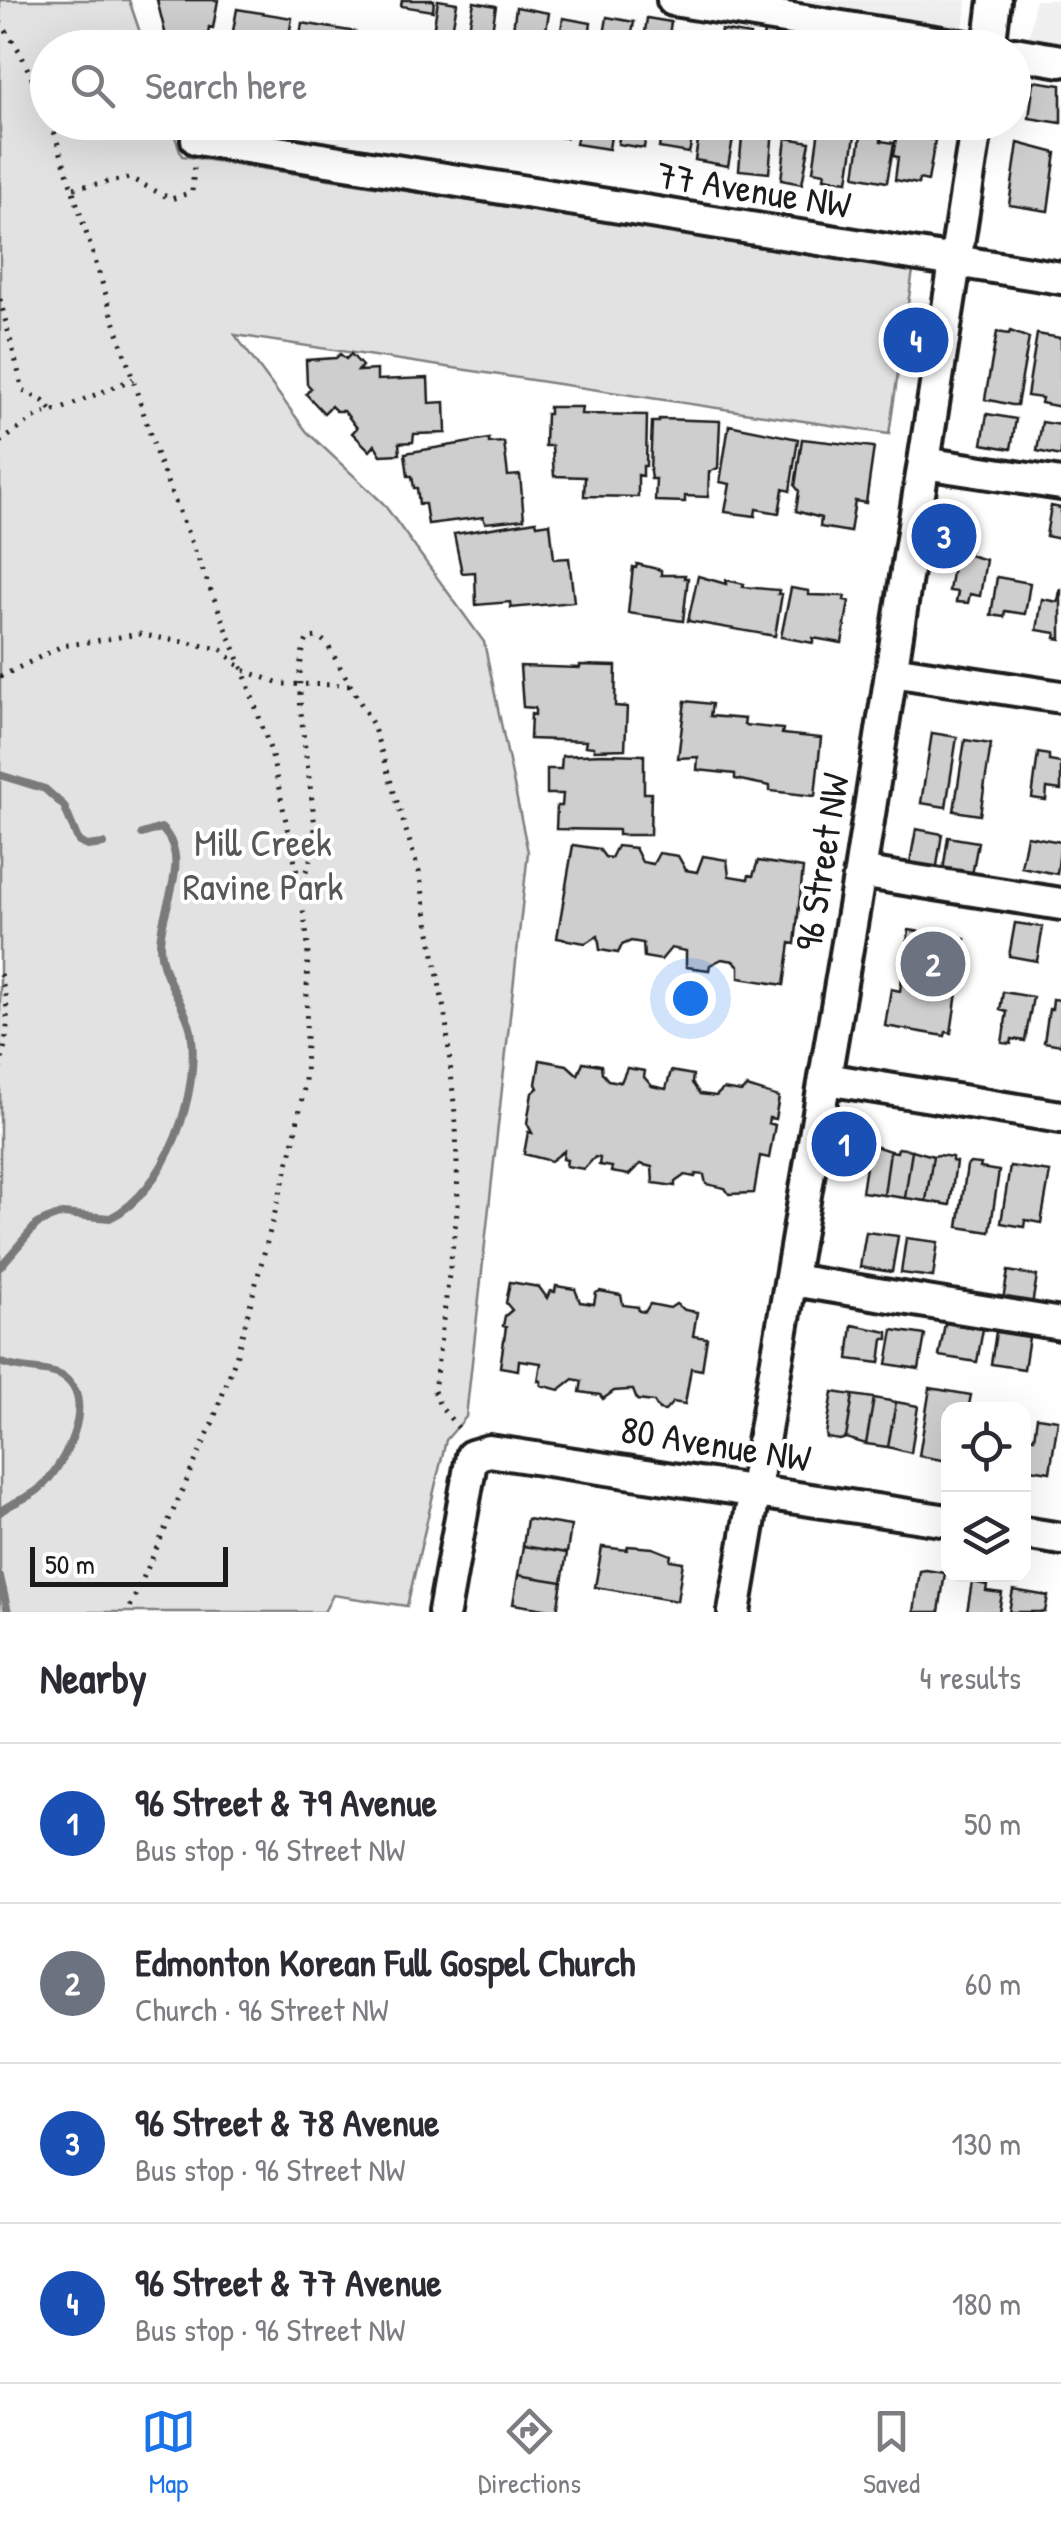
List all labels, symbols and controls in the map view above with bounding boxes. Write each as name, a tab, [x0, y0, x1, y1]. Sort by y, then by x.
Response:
search box	[30, 30, 1031, 140]
icon: search	[65, 58, 120, 113]
text: Search here	[145, 59, 307, 111]
street label: 77 Avenue NW	[654, 148, 854, 230]
pin: 4	[884, 302, 948, 378]
pin: 3	[912, 498, 976, 574]
street label: 96 Street NW	[781, 770, 861, 954]
park label: Mill Creek Ravine Park	[183, 816, 343, 912]
pin: 2	[900, 926, 966, 1002]
your location	[665, 973, 716, 1024]
pin: 1	[812, 1106, 876, 1182]
street label: 80 Avenue NW	[618, 1402, 814, 1484]
map controls	[941, 1402, 1031, 1582]
button: locate	[941, 1402, 1031, 1492]
button: layers	[941, 1492, 1031, 1582]
scale bar	[30, 1542, 228, 1586]
text: 50 m	[45, 1545, 95, 1583]
text: Nearby	[40, 1649, 147, 1706]
text: 4 results	[920, 1656, 1021, 1699]
text: 96 Street & 79 Avenue	[135, 1776, 437, 1828]
text: 1	[67, 1802, 78, 1845]
text: 50 m	[964, 1802, 1021, 1845]
text: Bus stop · 96 Street NW	[135, 1828, 405, 1871]
text: Edmonton Korean Full Gospel Church	[135, 1936, 635, 1988]
text: 2	[65, 1962, 80, 2005]
text: 60 m	[965, 1962, 1021, 2005]
text: Church · 96 Street NW	[135, 1988, 389, 2031]
text: 96 Street & 78 Avenue	[135, 2096, 439, 2148]
text: 3	[65, 2122, 80, 2165]
text: 130 m	[952, 2122, 1021, 2165]
text: Bus stop · 96 Street NW	[135, 2148, 405, 2191]
text: 96 Street & 77 Avenue	[135, 2256, 442, 2308]
text: 4	[66, 2282, 79, 2325]
text: 180 m	[952, 2282, 1021, 2325]
text: Bus stop · 96 Street NW	[135, 2308, 405, 2351]
tab: Map	[141, 2404, 196, 2502]
tab: Directions	[478, 2404, 581, 2502]
tab: Saved	[863, 2404, 920, 2502]

